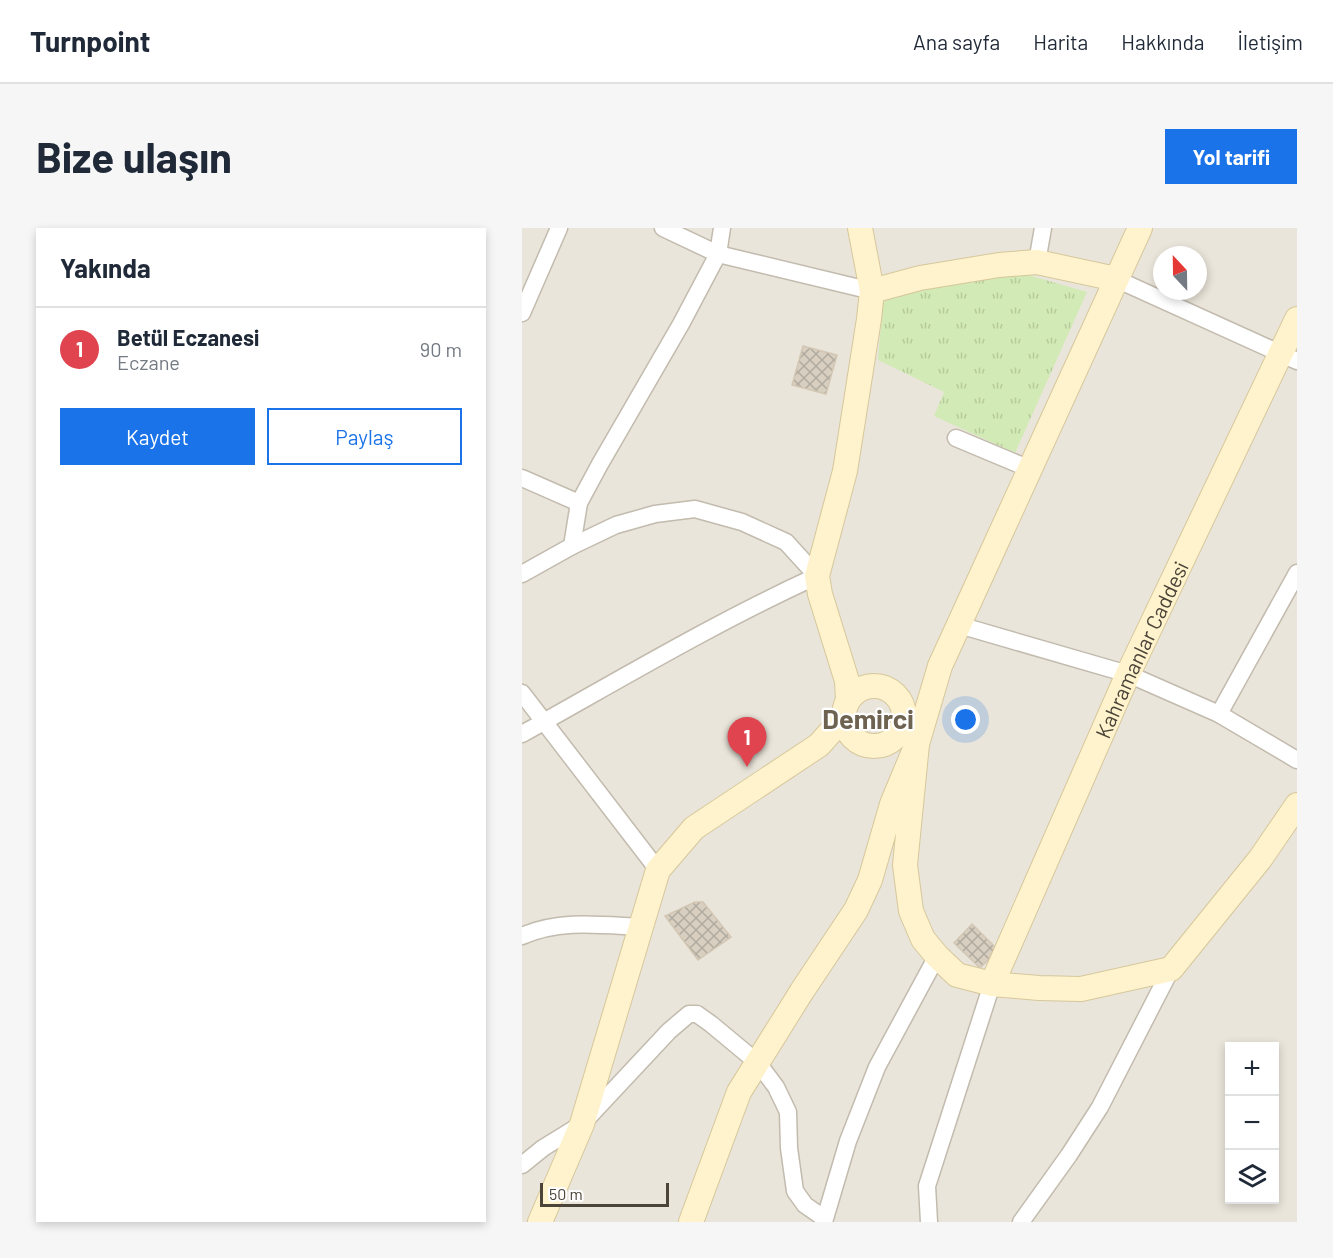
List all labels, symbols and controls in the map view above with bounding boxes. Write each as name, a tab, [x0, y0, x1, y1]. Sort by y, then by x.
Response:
text: Turnpoint	[30, 24, 150, 58]
text: Ana sayfa	[913, 29, 1000, 54]
text: Harita	[1033, 29, 1088, 54]
text: Hakkında	[1121, 29, 1205, 54]
text: İletişim	[1238, 29, 1303, 54]
button: Yol tarifi	[1165, 129, 1297, 184]
text: Bize ulaşın	[36, 131, 232, 181]
north arrow	[1153, 246, 1207, 300]
text: Yakında	[60, 252, 151, 283]
text: Betül Eczanesi	[117, 324, 259, 350]
text: 1	[76, 337, 83, 361]
text: 90 m	[420, 337, 462, 361]
text: Eczane	[117, 350, 180, 374]
button: Kaydet	[60, 408, 255, 465]
button: Paylaş	[267, 408, 462, 465]
street label: Kahramanlar Caddesi	[1089, 557, 1192, 742]
district label: Demirci	[822, 702, 914, 734]
your location	[951, 705, 980, 734]
pin: 1	[728, 718, 766, 767]
map controls	[1225, 1042, 1279, 1204]
button: +	[1225, 1042, 1279, 1096]
button: −	[1225, 1096, 1279, 1150]
button: layers	[1225, 1150, 1279, 1204]
scale bar	[540, 1180, 669, 1208]
text: 50 m	[549, 1184, 583, 1203]

